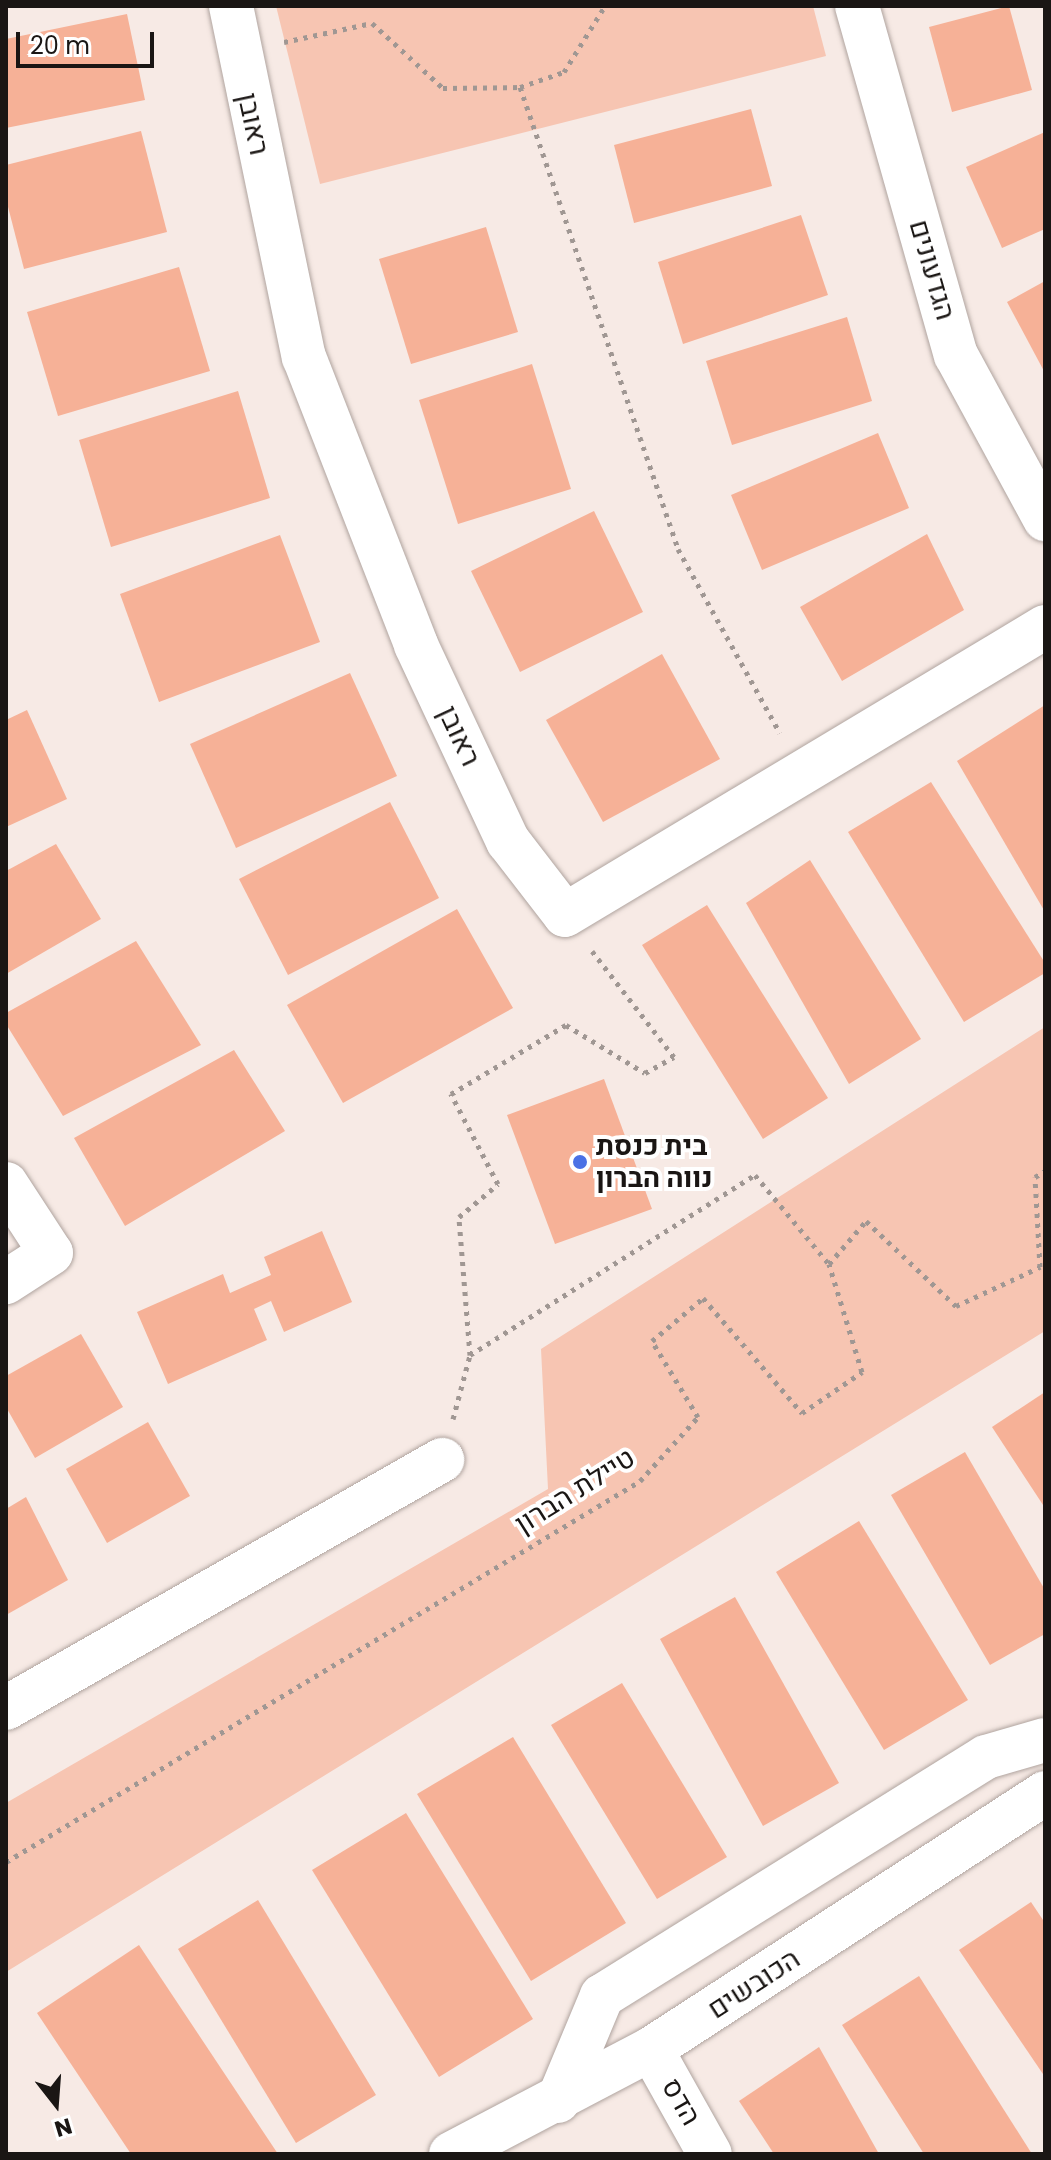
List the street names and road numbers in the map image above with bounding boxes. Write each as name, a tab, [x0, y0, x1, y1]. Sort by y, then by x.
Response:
street label: ראובן	[230, 90, 276, 158]
street label: הגדעונים	[902, 216, 962, 324]
street label: ראובן	[431, 700, 487, 772]
street label: טיילת הברון	[509, 1441, 641, 1541]
street label: הכובשים	[702, 1942, 806, 2026]
street label: הדס	[654, 2072, 708, 2132]

